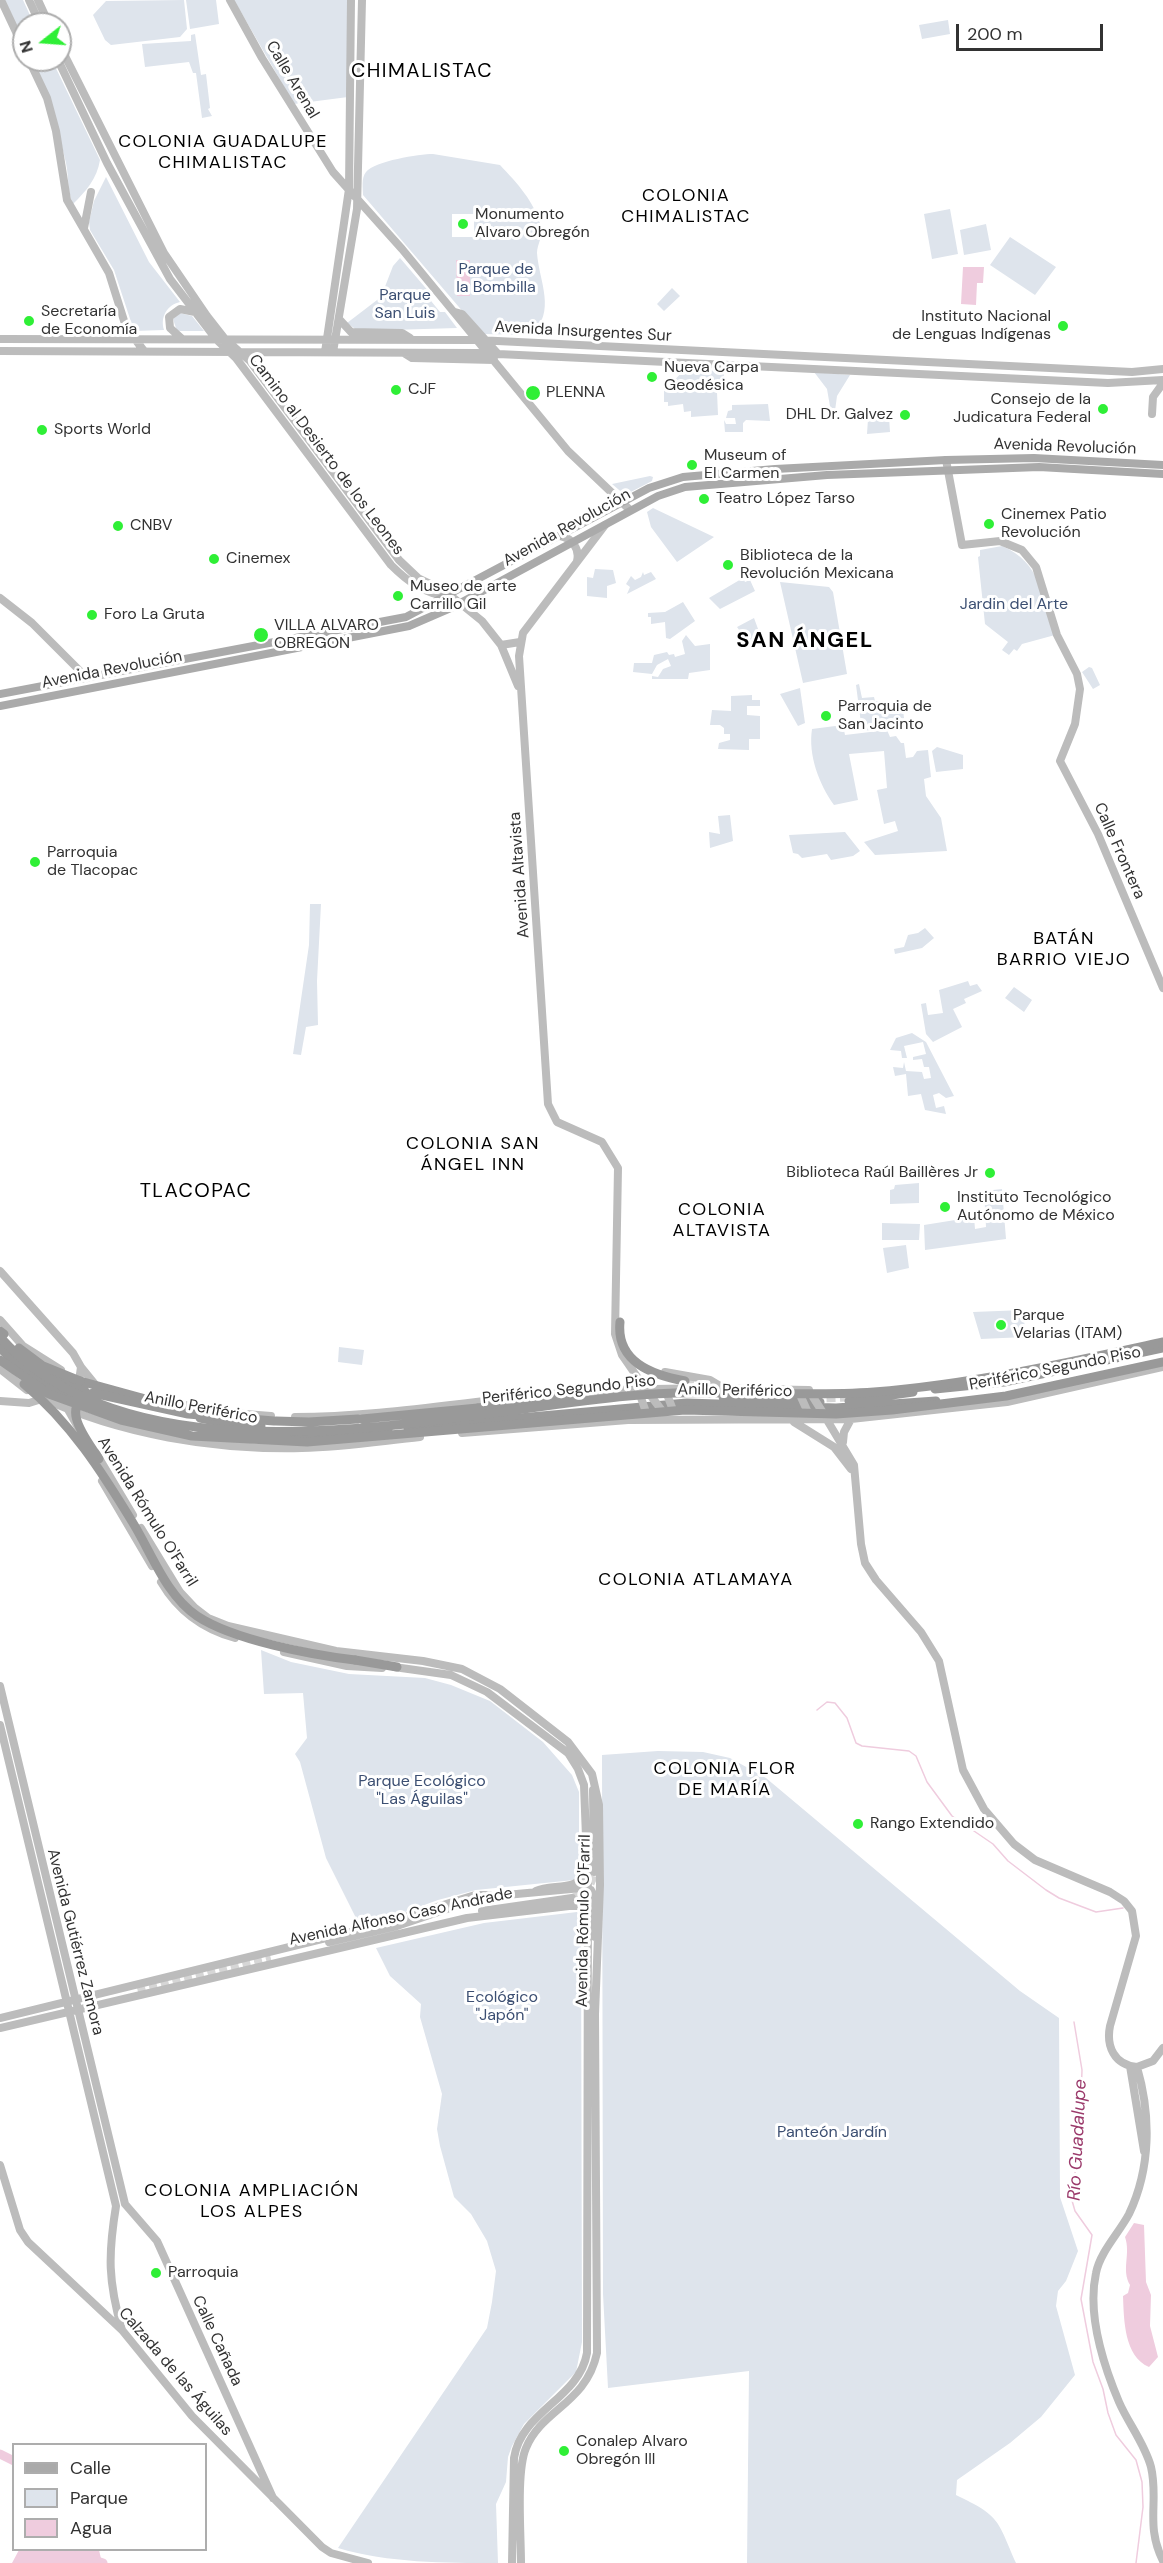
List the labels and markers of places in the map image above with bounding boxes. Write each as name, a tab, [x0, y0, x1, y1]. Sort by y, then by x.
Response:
place label: Monumento Alvaro Obregón	[475, 205, 590, 243]
marker: Monumento Alvaro Obregón	[456, 217, 470, 231]
place label: Secretaría de Economía	[41, 302, 137, 340]
place label: Instituto Nacional de Lenguas Indígenas	[892, 307, 1051, 345]
marker: Secretaría de Economía	[22, 314, 36, 328]
marker: Instituto Nacional de Lenguas Indígenas	[1056, 319, 1070, 333]
place label: Nueva Carpa Geodésica	[664, 358, 759, 396]
marker: Nueva Carpa Geodésica	[645, 370, 659, 384]
place label: CJF	[408, 380, 436, 400]
marker: CJF	[389, 383, 403, 397]
place label: PLENNA	[546, 383, 605, 403]
marker: PLENNA	[524, 384, 542, 402]
place label: Consejo de la Judicatura Federal	[953, 390, 1091, 428]
marker: Consejo de la Judicatura Federal	[1096, 402, 1110, 416]
place label: DHL Dr. Galvez	[786, 405, 893, 425]
marker: DHL Dr. Galvez	[898, 408, 912, 422]
place label: Sports World	[54, 420, 151, 440]
marker: Sports World	[35, 423, 49, 437]
place label: Museum of El Carmen	[704, 446, 786, 484]
marker: Museum of El Carmen	[685, 458, 699, 472]
place label: Teatro López Tarso	[716, 489, 855, 509]
marker: Teatro López Tarso	[697, 492, 711, 506]
place label: Cinemex Patio Revolución	[1001, 505, 1107, 543]
place label: CNBV	[130, 516, 173, 536]
marker: Cinemex Patio Revolución	[982, 517, 996, 531]
marker: CNBV	[111, 519, 125, 533]
place label: Biblioteca de la Revolución Mexicana	[740, 546, 894, 584]
place label: Cinemex	[226, 549, 290, 569]
marker: Cinemex	[207, 552, 221, 566]
marker: Biblioteca de la Revolución Mexicana	[721, 558, 735, 572]
place label: Museo de arte Carrillo Gil	[410, 577, 517, 615]
marker: Museo de arte Carrillo Gil	[391, 589, 405, 603]
place label: Foro La Gruta	[104, 605, 205, 625]
marker: Foro La Gruta	[85, 608, 99, 622]
place label: VILLA ALVARO OBREGON	[274, 616, 379, 654]
marker: VILLA ALVARO OBREGON	[252, 626, 270, 644]
place label: Parroquia de San Jacinto	[838, 697, 932, 735]
marker: Parroquia de San Jacinto	[819, 709, 833, 723]
place label: Parroquia de Tlacopac	[47, 843, 138, 881]
marker: Parroquia de Tlacopac	[28, 855, 42, 869]
place label: Biblioteca Raúl Baillères Jr	[786, 1163, 978, 1183]
marker: Biblioteca Raúl Baillères Jr	[983, 1166, 997, 1180]
place label: Instituto Tecnológico Autónomo de México	[957, 1188, 1115, 1226]
marker: Instituto Tecnológico Autónomo de México	[938, 1200, 952, 1214]
place label: Parque Velarias (ITAM)	[1013, 1306, 1122, 1344]
marker: Parque Velarias (ITAM)	[994, 1318, 1008, 1332]
place label: Rango Extendido	[870, 1814, 994, 1834]
marker: Rango Extendido	[851, 1817, 865, 1831]
place label: Parroquia	[168, 2263, 238, 2283]
marker: Parroquia	[149, 2266, 163, 2280]
place label: Conalep Alvaro Obregón lll	[576, 2432, 688, 2470]
marker: Conalep Alvaro Obregón lll	[557, 2444, 571, 2458]

